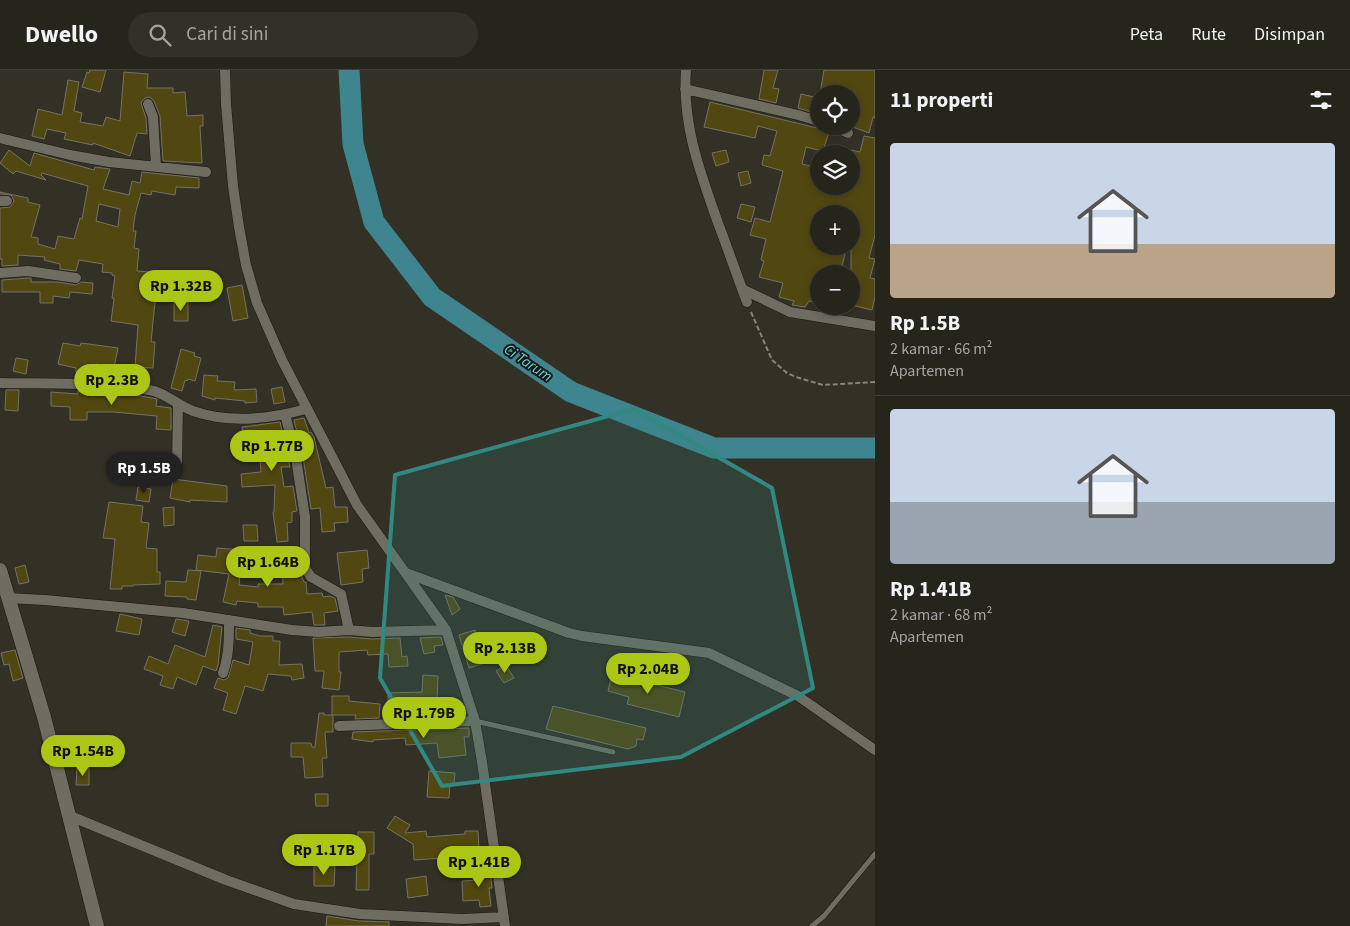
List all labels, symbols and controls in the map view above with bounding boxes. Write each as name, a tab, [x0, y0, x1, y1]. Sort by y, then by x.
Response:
search box	[128, 12, 478, 57]
text: Dwello	[25, 17, 98, 52]
icon: search	[146, 21, 174, 49]
text: Cari di sini	[186, 21, 268, 48]
text: Peta	[1130, 22, 1163, 47]
text: Rute	[1191, 22, 1226, 47]
text: Disimpan	[1254, 22, 1325, 47]
map controls	[810, 85, 860, 315]
button: locate	[810, 85, 860, 135]
text: 11 properti	[890, 85, 993, 115]
icon: filters	[1307, 86, 1335, 114]
button: layers	[810, 145, 860, 195]
icon: home	[1068, 176, 1158, 266]
button: +	[810, 205, 860, 255]
button: −	[810, 265, 860, 315]
pin: Rp 1.32B	[129, 270, 233, 312]
text: Rp 1.32B	[150, 275, 212, 297]
text: Rp 1.5B	[890, 308, 960, 338]
text: 2 kamar · 66 m²	[890, 338, 992, 360]
water label: Ci Tarum	[500, 339, 556, 387]
text: Apartemen	[890, 360, 964, 382]
pin: Rp 2.3B	[66, 364, 158, 406]
text: Rp 2.3B	[85, 369, 139, 391]
pin: Rp 1.77B	[220, 430, 324, 472]
text: Rp 1.77B	[241, 435, 303, 457]
icon: home	[1068, 441, 1158, 531]
pin: Rp 1.5B	[98, 452, 190, 494]
text: Rp 1.5B	[117, 457, 171, 479]
pin: Rp 1.64B	[216, 546, 320, 588]
text: Rp 1.64B	[237, 551, 299, 573]
text: Rp 1.41B	[890, 574, 971, 604]
text: 2 kamar · 68 m²	[890, 604, 992, 626]
text: Apartemen	[890, 626, 964, 648]
pin: Rp 2.13B	[453, 632, 557, 674]
text: Rp 2.13B	[474, 637, 536, 659]
pin: Rp 2.04B	[596, 652, 700, 695]
text: Rp 2.04B	[617, 658, 679, 680]
pin: Rp 1.79B	[372, 696, 476, 739]
text: Rp 1.79B	[393, 702, 455, 724]
pin: Rp 1.54B	[31, 734, 135, 777]
text: Rp 1.54B	[52, 740, 114, 762]
pin: Rp 1.17B	[272, 834, 376, 876]
text: Rp 1.17B	[293, 839, 355, 861]
pin: Rp 1.41B	[427, 846, 531, 888]
text: Rp 1.41B	[448, 851, 510, 873]

